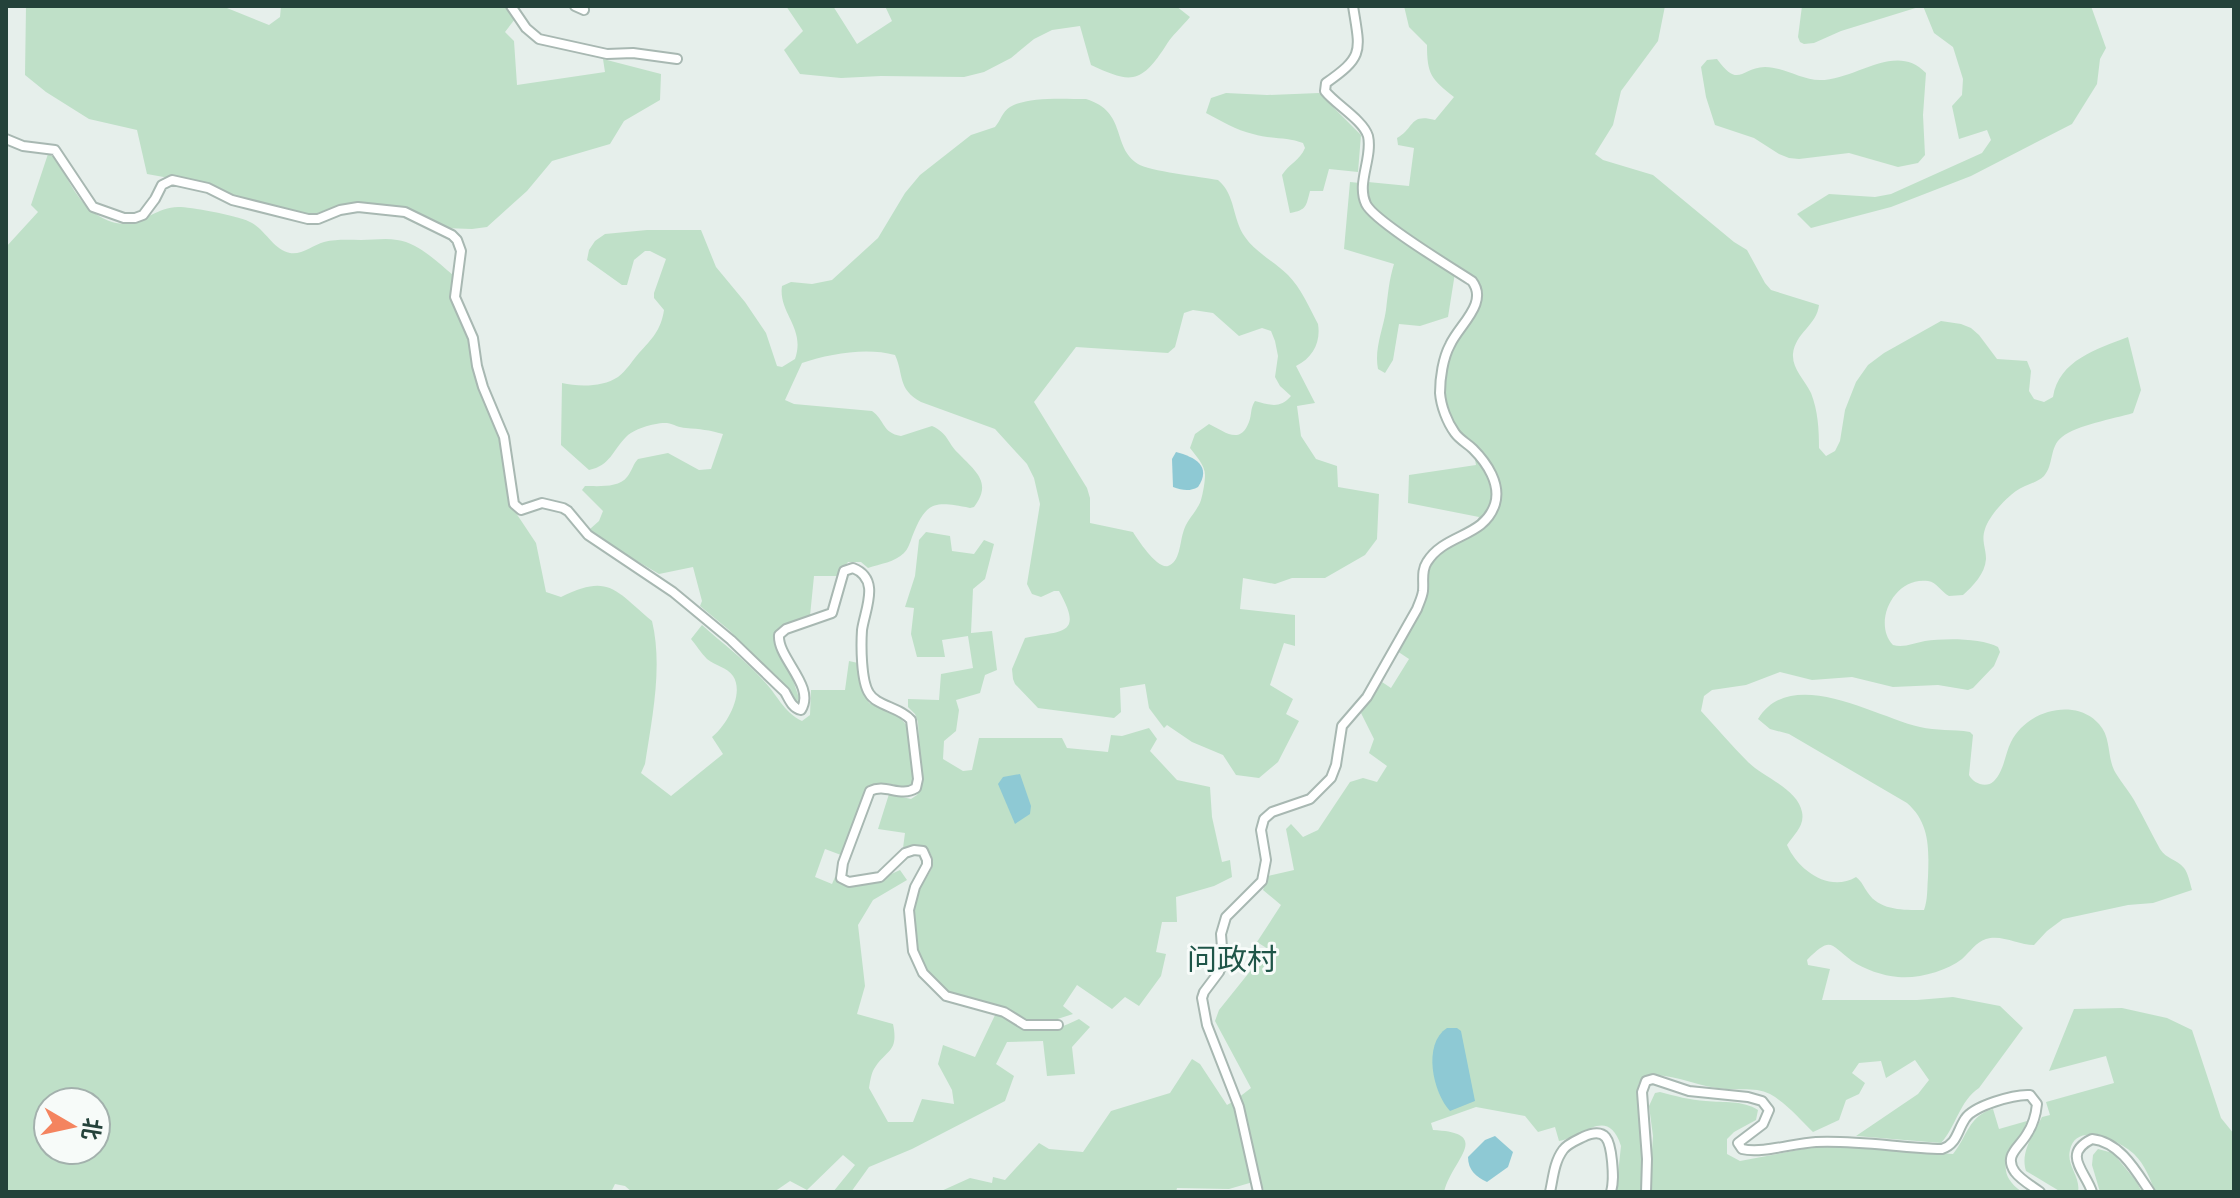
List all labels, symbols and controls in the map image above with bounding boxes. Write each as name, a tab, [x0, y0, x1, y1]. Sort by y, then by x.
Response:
district label: 问政村	[1187, 940, 1277, 976]
north arrow	[32, 1086, 112, 1166]
text: 北	[78, 1116, 107, 1142]

